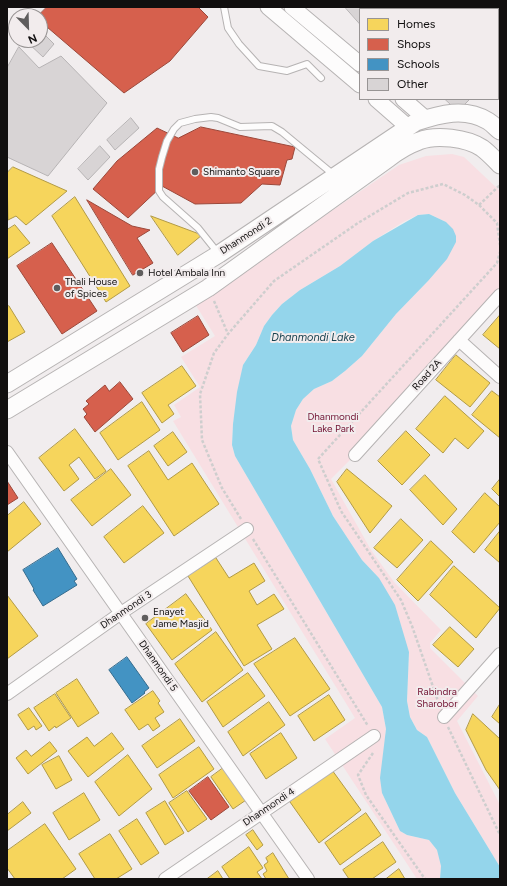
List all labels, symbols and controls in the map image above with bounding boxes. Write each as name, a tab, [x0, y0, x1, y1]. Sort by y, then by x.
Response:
north arrow	[8, 8, 48, 48]
legend	[359, 8, 499, 100]
text: Homes	[397, 17, 435, 31]
text: N	[26, 31, 39, 46]
text: Shops	[397, 37, 431, 51]
text: Schools	[397, 57, 440, 71]
text: Other	[397, 77, 428, 91]
place label: Shimanto Square	[203, 166, 280, 178]
marker: Shimanto Square	[190, 167, 200, 177]
street label: Dhanmondi 2	[218, 215, 274, 257]
place label: Hotel Ambala Inn	[148, 267, 225, 279]
marker: Hotel Ambala Inn	[135, 268, 145, 278]
place label: Thali House of Spices	[65, 276, 117, 300]
marker: Thali House of Spices	[52, 283, 62, 293]
water label: Dhanmondi Lake	[271, 331, 355, 345]
street label: Road 2A	[410, 357, 444, 393]
park label: Dhanmondi Lake Park	[307, 411, 359, 434]
street label: Dhanmondi 3	[98, 588, 154, 632]
place label: Enayet Jame Masjid	[153, 606, 209, 630]
marker: Enayet Jame Masjid	[140, 613, 150, 623]
street label: Dhanmondi 5	[136, 638, 180, 694]
park label: Rabindra Sharobor	[416, 686, 458, 710]
street label: Dhanmondi 4	[241, 785, 297, 829]

